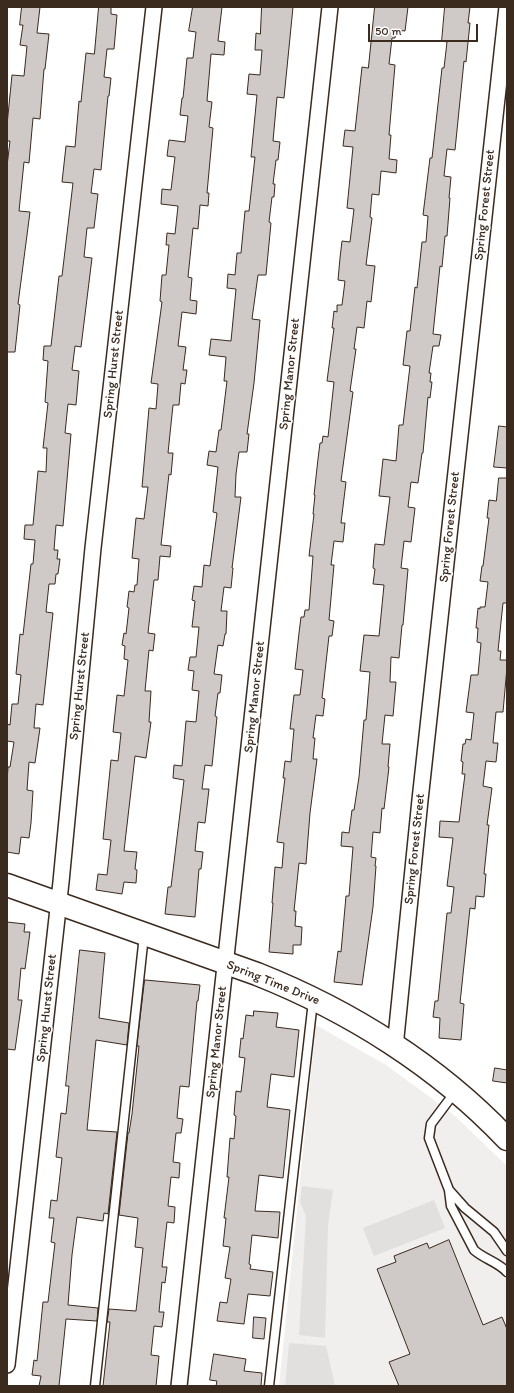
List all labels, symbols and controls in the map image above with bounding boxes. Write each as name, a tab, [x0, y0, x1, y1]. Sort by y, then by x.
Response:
scale bar	[370, 16, 480, 42]
text: 50 m	[375, 24, 401, 38]
street label: Spring Forest Street	[471, 149, 499, 261]
street label: Spring Hurst Street	[101, 309, 127, 419]
street label: Spring Manor Street	[276, 317, 304, 431]
street label: Spring Forest Street	[436, 471, 464, 583]
street label: Spring Hurst Street	[67, 631, 93, 741]
street label: Spring Manor Street	[241, 640, 269, 754]
street label: Spring Forest Street	[401, 793, 429, 905]
street label: Spring Hurst Street	[34, 953, 60, 1063]
street label: Spring Time Drive	[224, 957, 322, 1009]
street label: Spring Manor Street	[203, 985, 231, 1099]

